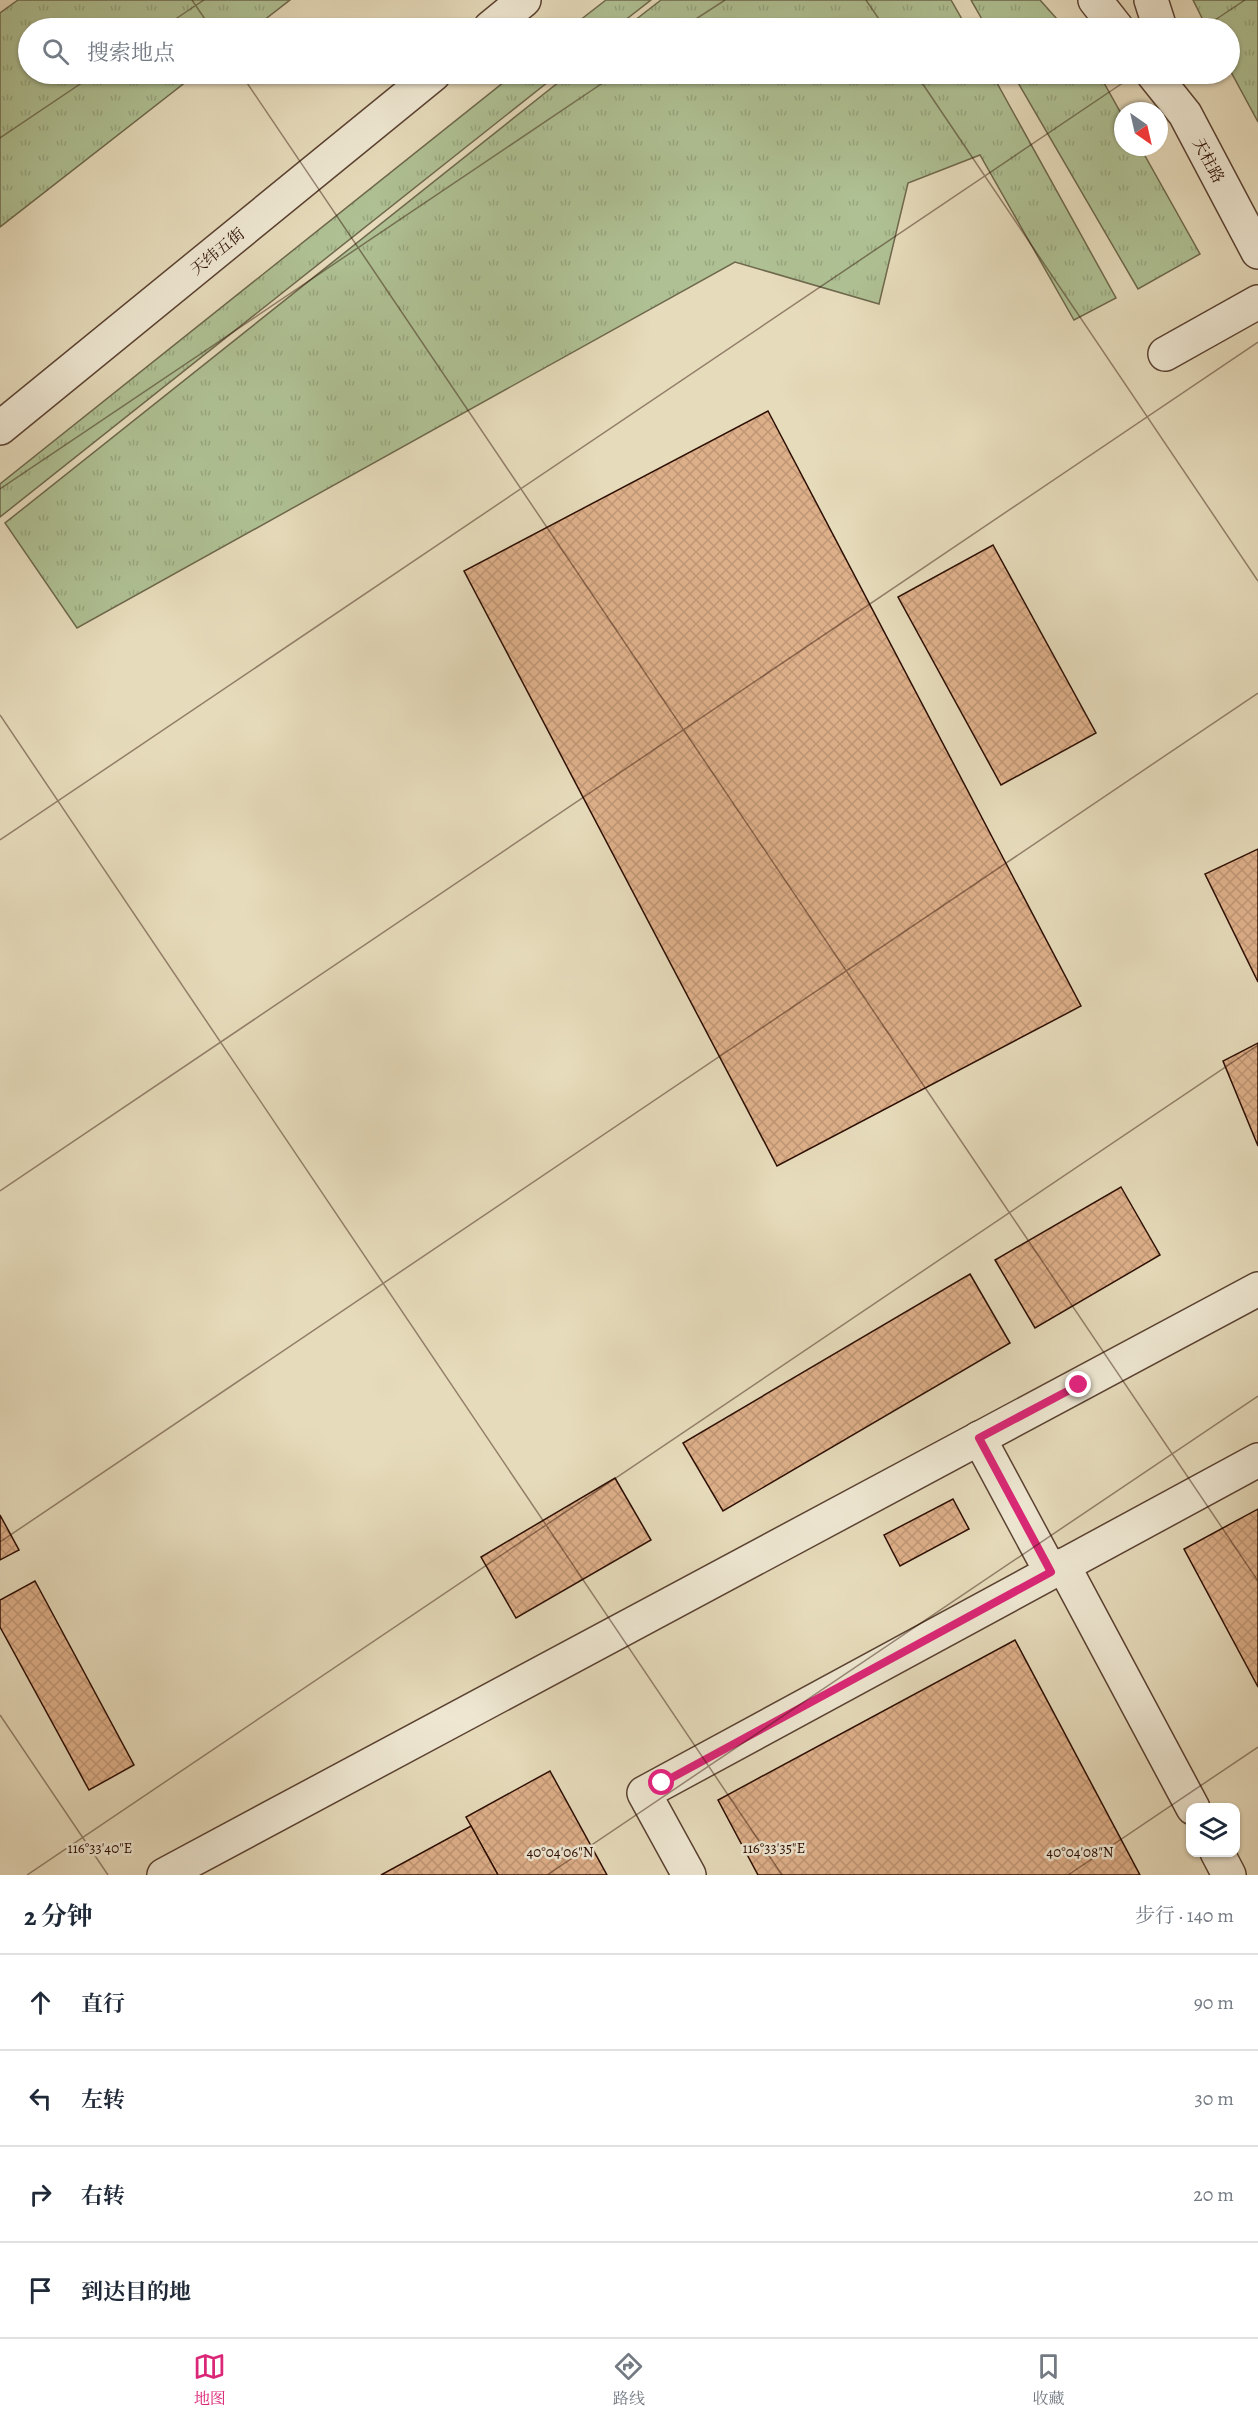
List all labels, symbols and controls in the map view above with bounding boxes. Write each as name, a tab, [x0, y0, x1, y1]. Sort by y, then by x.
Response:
search box	[18, 18, 1240, 84]
icon: search	[39, 35, 72, 68]
text: 搜索地点	[87, 38, 175, 68]
north arrow	[1114, 102, 1168, 156]
street label: 天柱路	[1187, 134, 1229, 187]
street label: 天纬五街	[186, 223, 249, 280]
route end	[1065, 1371, 1091, 1397]
route start	[648, 1769, 674, 1795]
map controls	[1186, 1803, 1240, 1857]
button: layers	[1186, 1803, 1240, 1857]
text: 116°33'40"E	[68, 1838, 132, 1858]
text: 116°33'35"E	[743, 1838, 805, 1858]
text: 40°04'06"N	[527, 1842, 594, 1862]
text: 40°04'08"N	[1046, 1842, 1114, 1862]
text: 2 分钟	[24, 1899, 93, 1934]
text: 步行 · 140 m	[1135, 1902, 1234, 1929]
icon: ahead	[24, 1986, 57, 2019]
text: 直行	[81, 1989, 125, 2019]
text: 90 m	[1194, 1989, 1234, 2016]
icon: left	[24, 2082, 57, 2115]
text: 左转	[81, 2085, 125, 2115]
text: 30 m	[1194, 2085, 1234, 2112]
icon: right	[24, 2178, 57, 2211]
text: 右转	[81, 2181, 125, 2211]
text: 20 m	[1193, 2181, 1234, 2208]
icon: arrive	[24, 2274, 57, 2307]
text: 到达目的地	[81, 2277, 191, 2307]
tab: 地图	[193, 2350, 226, 2410]
tab: 路线	[612, 2350, 645, 2410]
tab: 收藏	[1032, 2350, 1065, 2410]

